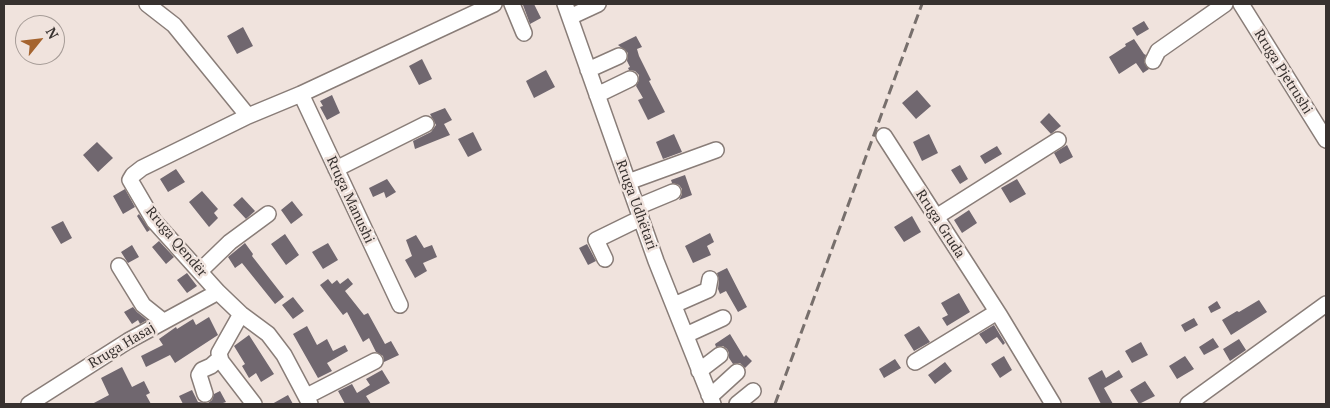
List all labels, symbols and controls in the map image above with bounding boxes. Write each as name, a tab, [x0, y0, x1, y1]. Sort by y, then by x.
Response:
north arrow	[15, 15, 65, 65]
text: N	[42, 24, 64, 42]
street label: Rruga Pjetrushi	[1250, 27, 1316, 117]
street label: Rruga Manushi	[322, 154, 378, 246]
street label: Rruga Udhëtari	[612, 158, 660, 252]
street label: Rruga Gruda	[912, 187, 968, 261]
street label: Rruga Qendër	[142, 204, 210, 280]
street label: Rruga Hasaj	[86, 320, 158, 372]

